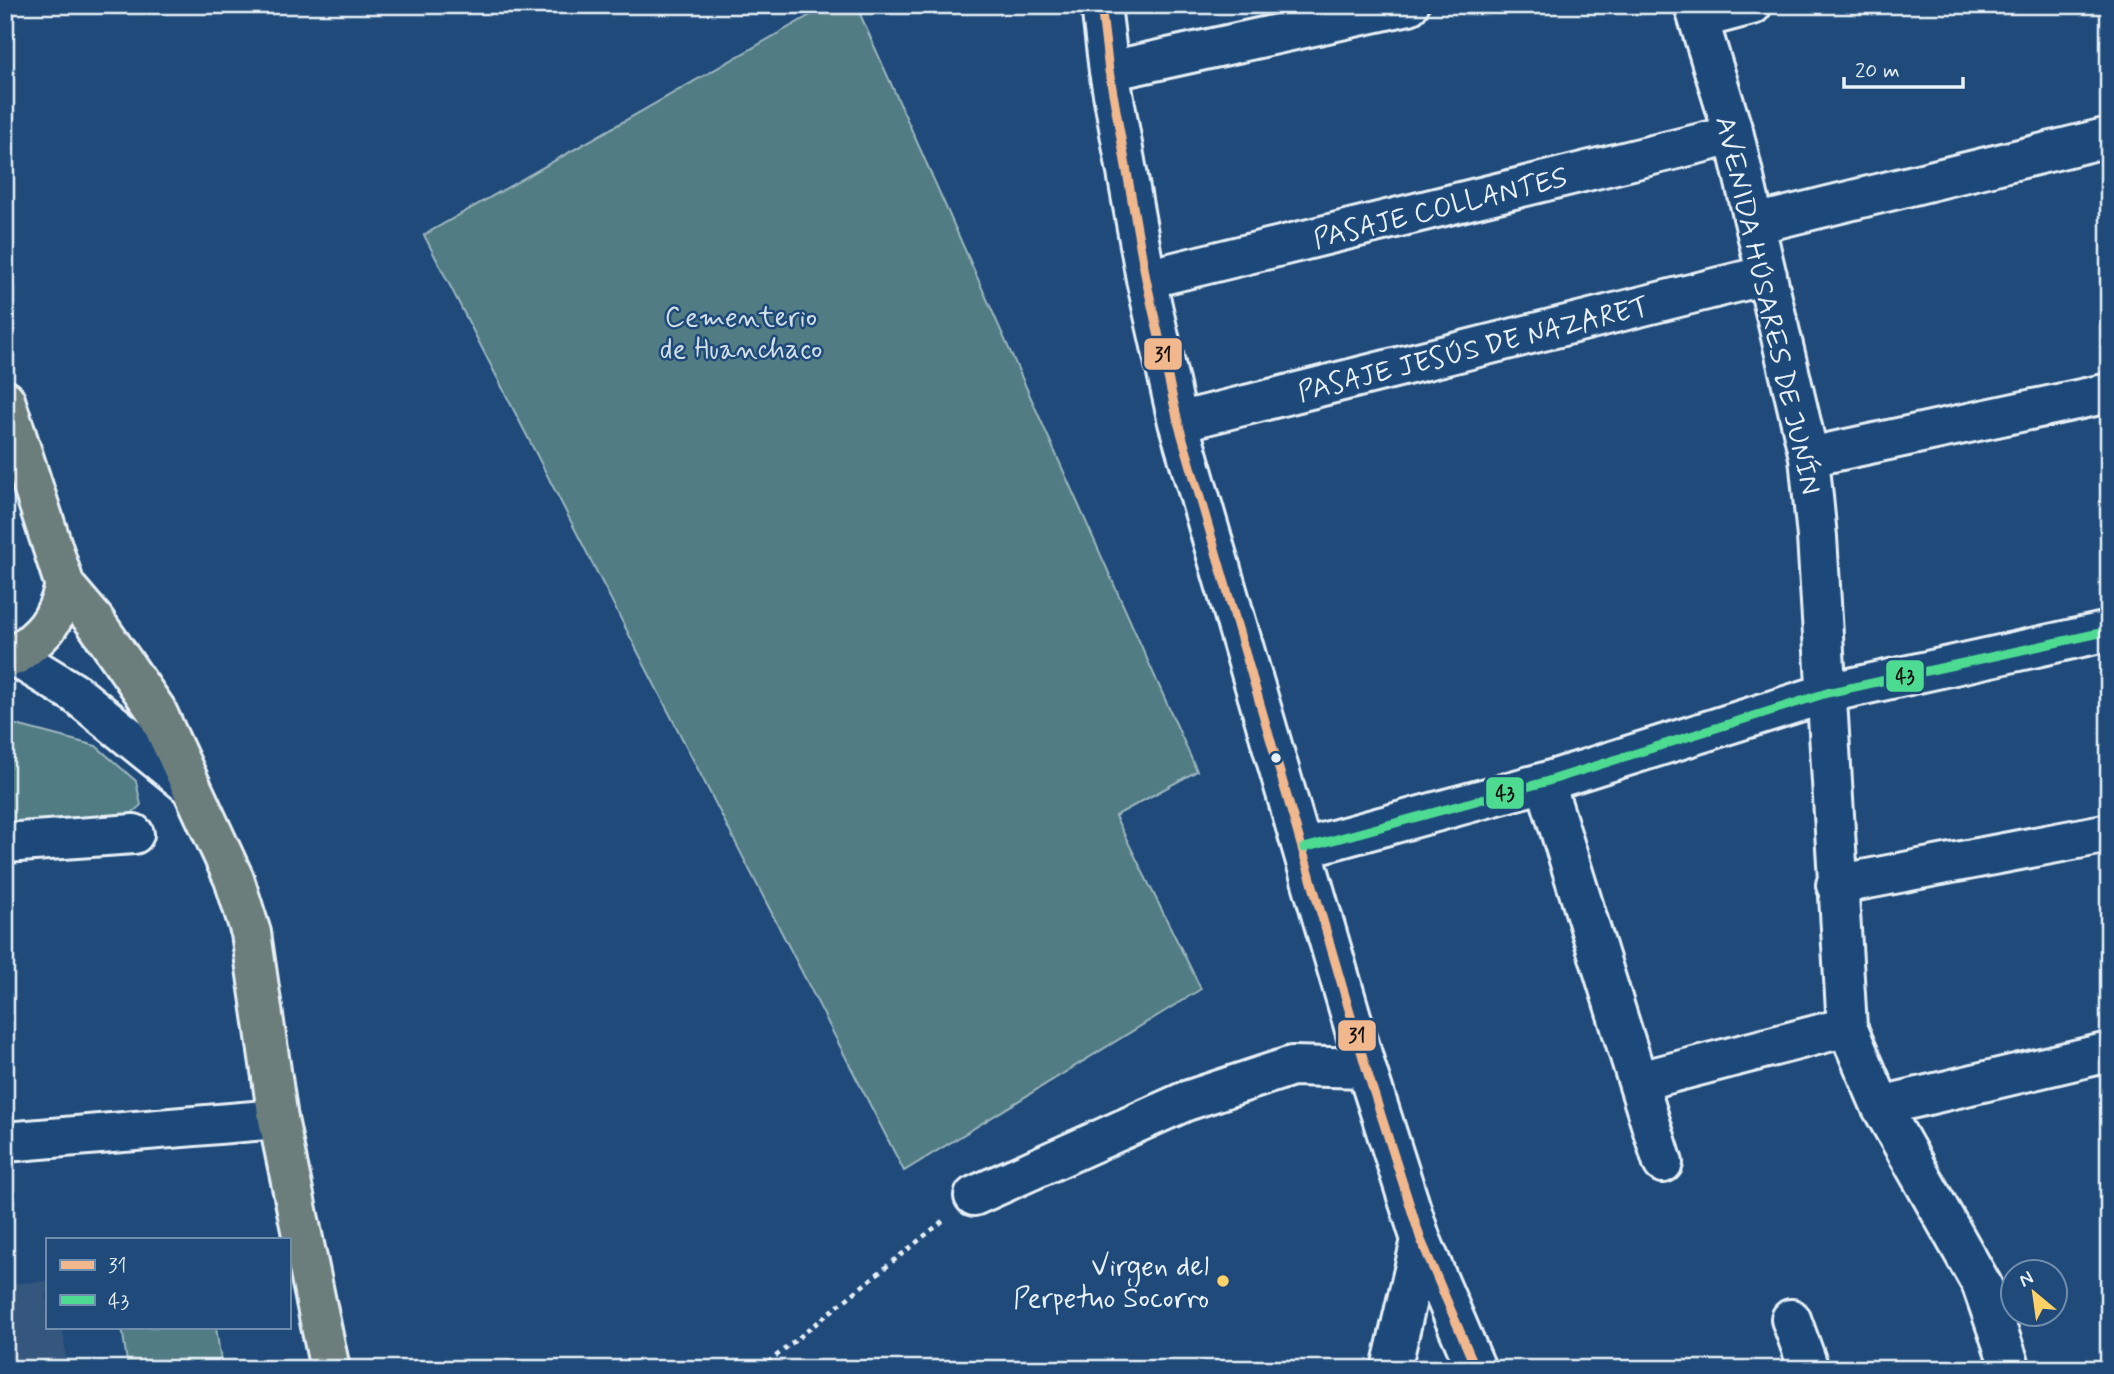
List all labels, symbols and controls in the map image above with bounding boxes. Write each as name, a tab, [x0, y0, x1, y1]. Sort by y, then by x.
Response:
scale bar	[1844, 46, 1964, 90]
text: 20 m	[1855, 57, 1900, 85]
street label: AVENIDA HÚSARES DE JUNÍN	[1705, 112, 1829, 498]
street label: PASAJE COLLANTES	[1310, 160, 1572, 259]
street label: PASAJE JESÚS DE NAZARET	[1294, 289, 1653, 412]
park label: Cementerio de Huanchaco	[660, 300, 822, 369]
line badge: 31	[1143, 337, 1183, 371]
text: 31	[1155, 343, 1171, 368]
line badge: 43	[1885, 659, 1925, 693]
text: 43	[1895, 665, 1915, 690]
unlabelled marker	[1269, 751, 1283, 765]
line badge: 43	[1485, 776, 1525, 810]
text: 43	[1495, 782, 1515, 807]
line badge: 31	[1337, 1019, 1377, 1052]
text: 31	[1349, 1024, 1365, 1049]
legend	[46, 1238, 290, 1328]
place label: Virgen del Perpetuo Socorro	[1013, 1249, 1209, 1318]
text: 31	[108, 1252, 127, 1280]
north arrow	[1998, 1258, 2068, 1328]
text: N	[2015, 1265, 2038, 1293]
marker: Virgen del Perpetuo Socorro	[1215, 1273, 1231, 1289]
text: 43	[108, 1288, 129, 1316]

